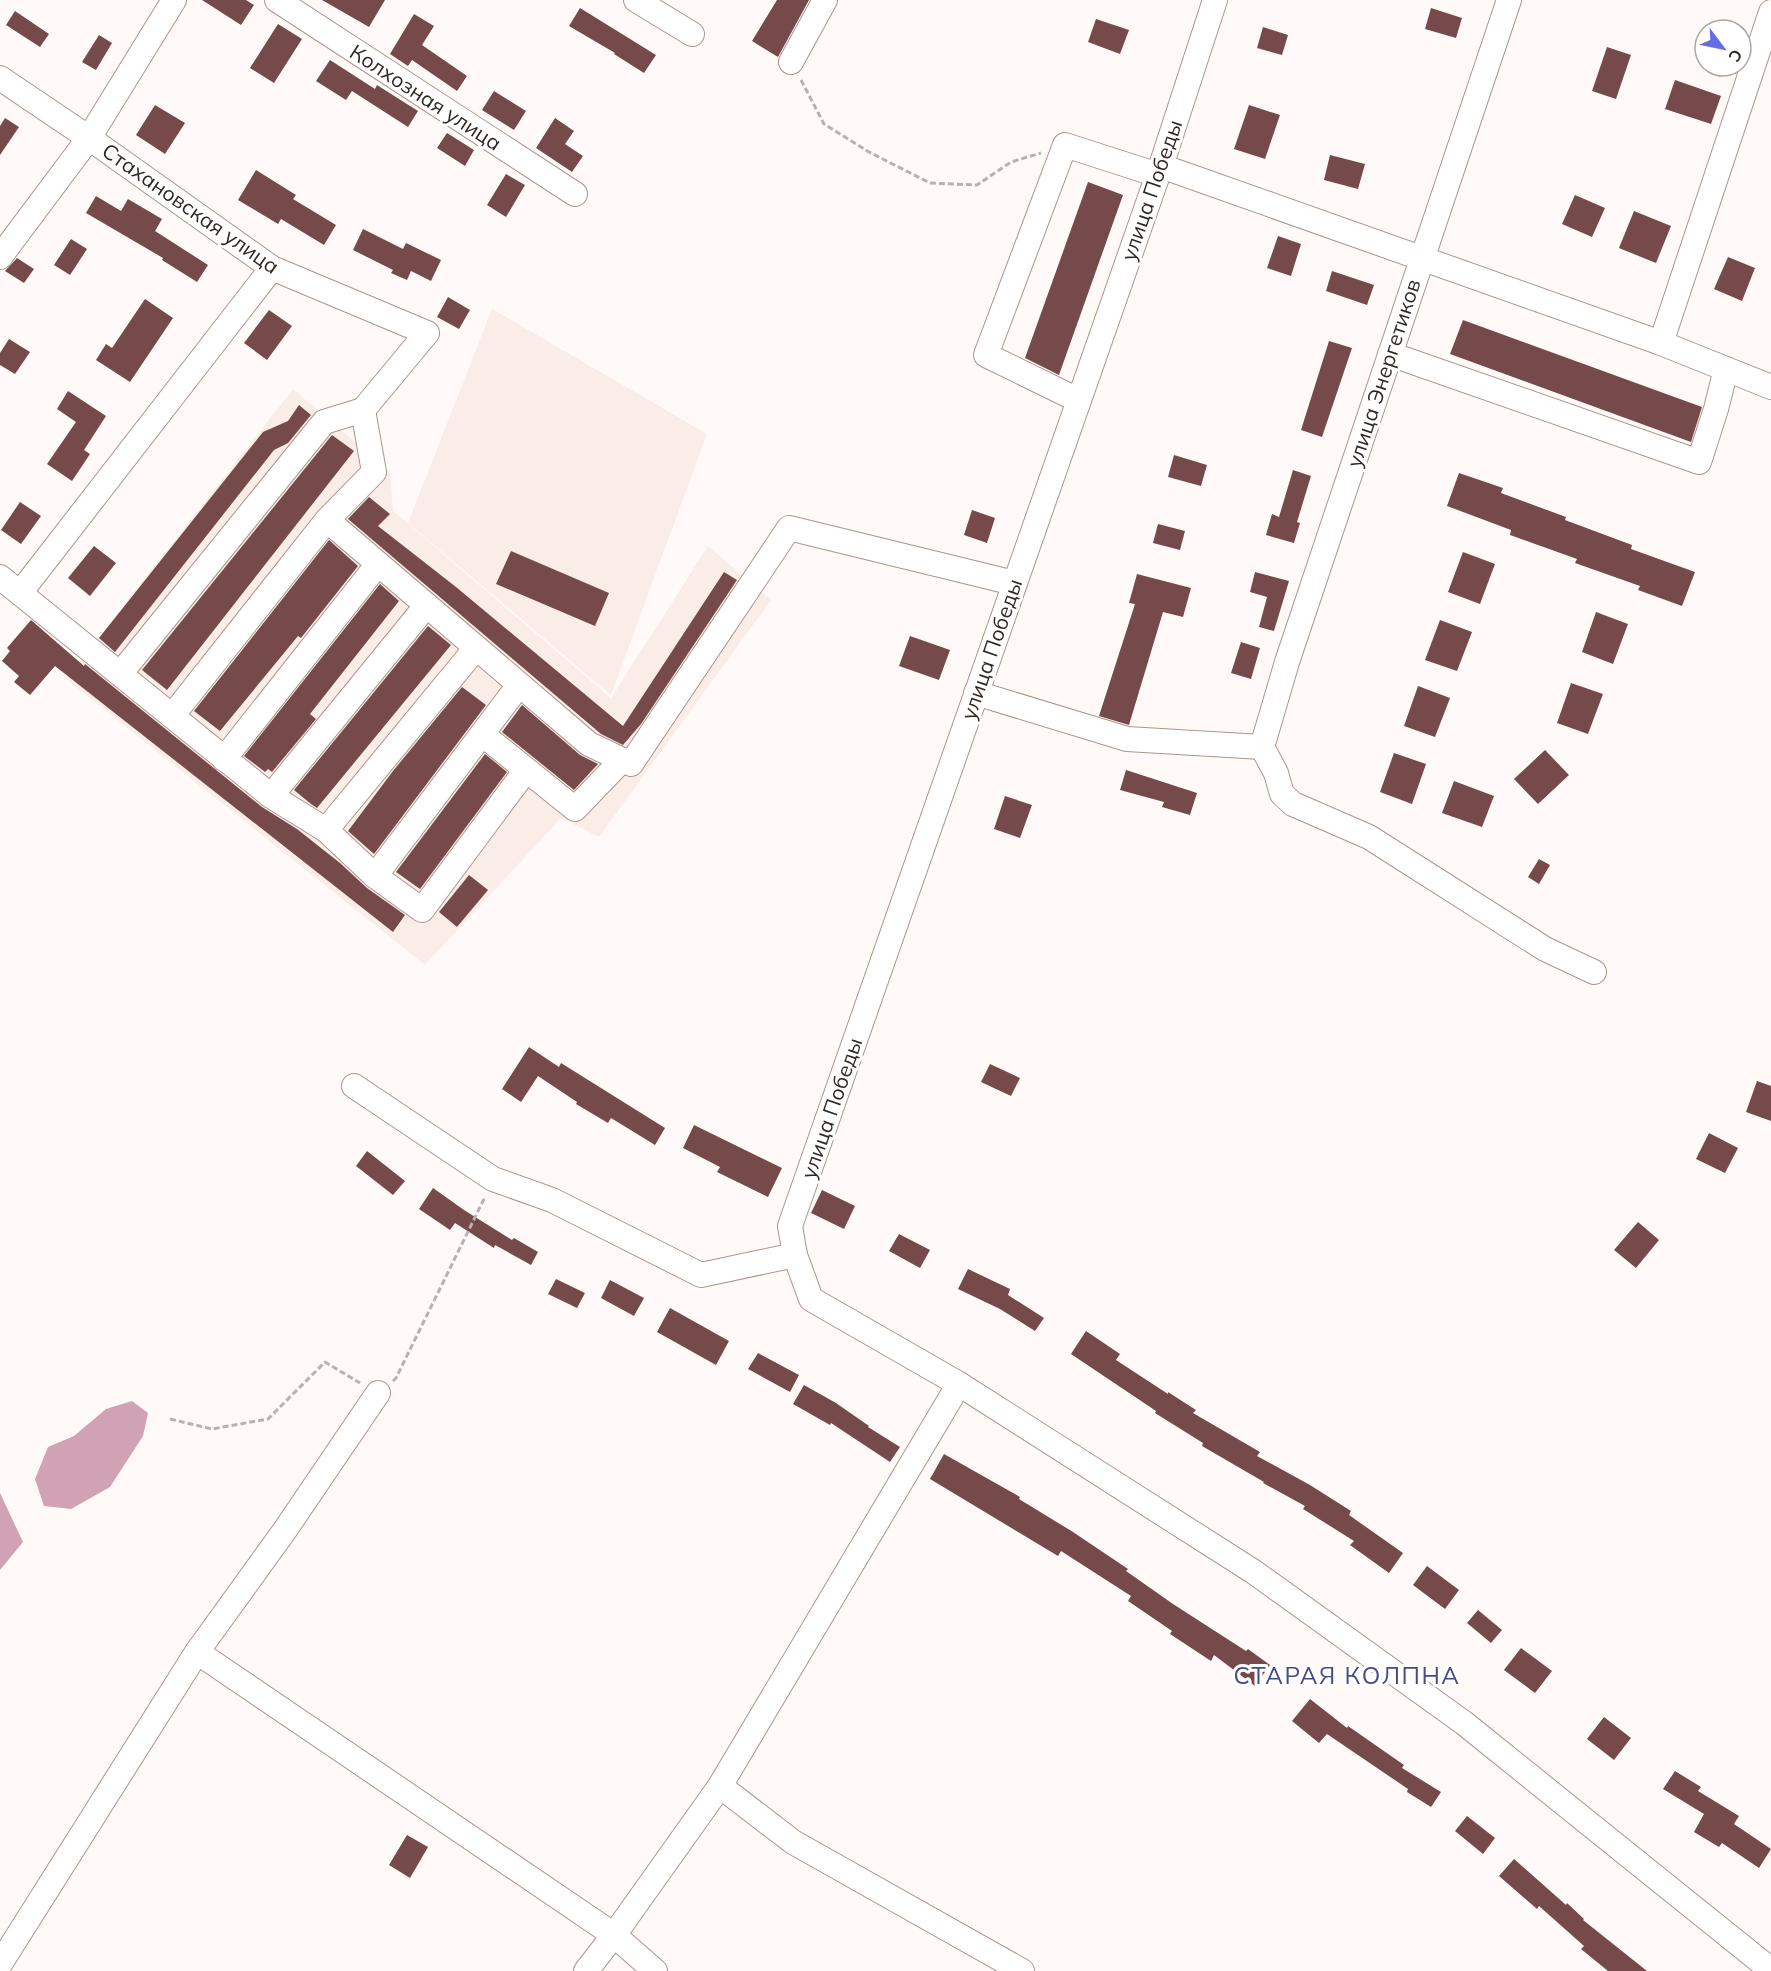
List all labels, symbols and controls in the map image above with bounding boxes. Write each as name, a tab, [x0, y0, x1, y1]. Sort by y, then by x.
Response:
north arrow	[1693, 18, 1753, 78]
street label: Колхозная улица	[345, 38, 507, 156]
text: С	[1724, 46, 1747, 66]
street label: улица Победы	[1115, 116, 1187, 264]
street label: Стахановская улица	[97, 137, 285, 279]
street label: улица Энергетиков	[1340, 276, 1426, 470]
street label: улица Победы	[955, 575, 1027, 723]
street label: улица Победы	[795, 1034, 867, 1182]
district label: СТАРАЯ КОЛПНА	[1234, 1660, 1460, 1690]

